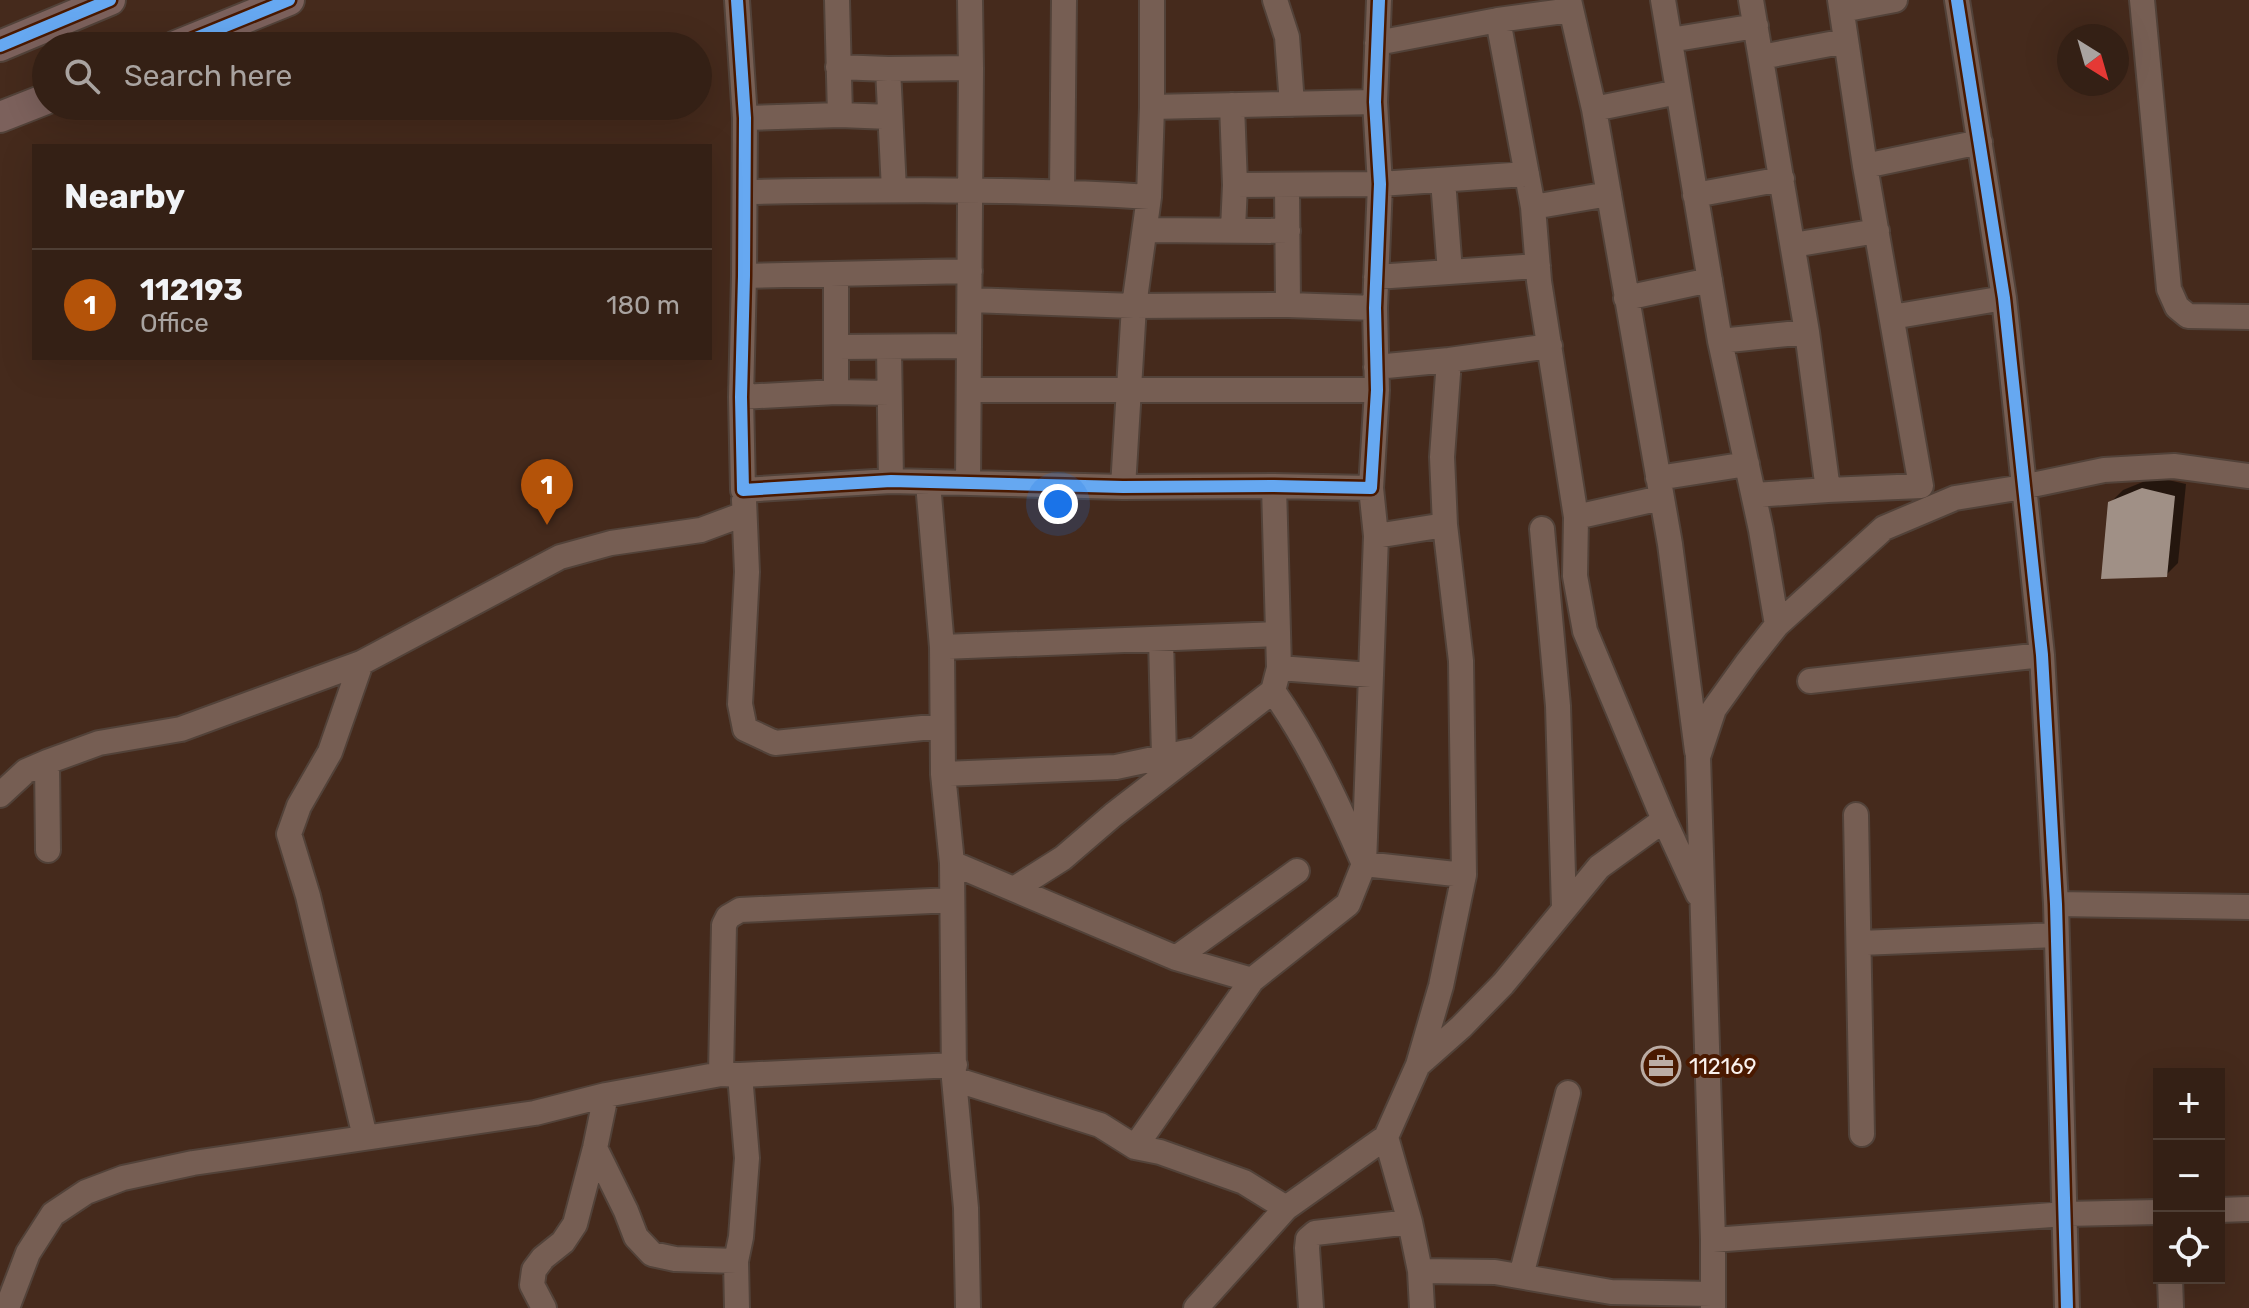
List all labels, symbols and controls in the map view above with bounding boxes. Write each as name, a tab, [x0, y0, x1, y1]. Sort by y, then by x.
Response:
north arrow	[2057, 24, 2129, 96]
search box	[32, 32, 712, 120]
icon: search	[60, 54, 104, 98]
text: Search here	[124, 58, 292, 94]
text: Nearby	[64, 176, 185, 217]
text: 112193	[140, 272, 243, 308]
text: 1	[84, 290, 96, 321]
text: 180 m	[606, 290, 680, 321]
text: Office	[140, 308, 209, 339]
pin: 1	[521, 459, 573, 525]
your location	[1038, 484, 1078, 524]
office icon: 112169	[1640, 1045, 1682, 1087]
place label: 112169	[1689, 1053, 1756, 1080]
map controls	[2153, 1068, 2225, 1284]
button: +	[2153, 1068, 2225, 1140]
button: −	[2153, 1140, 2225, 1212]
button: locate	[2153, 1212, 2225, 1284]

